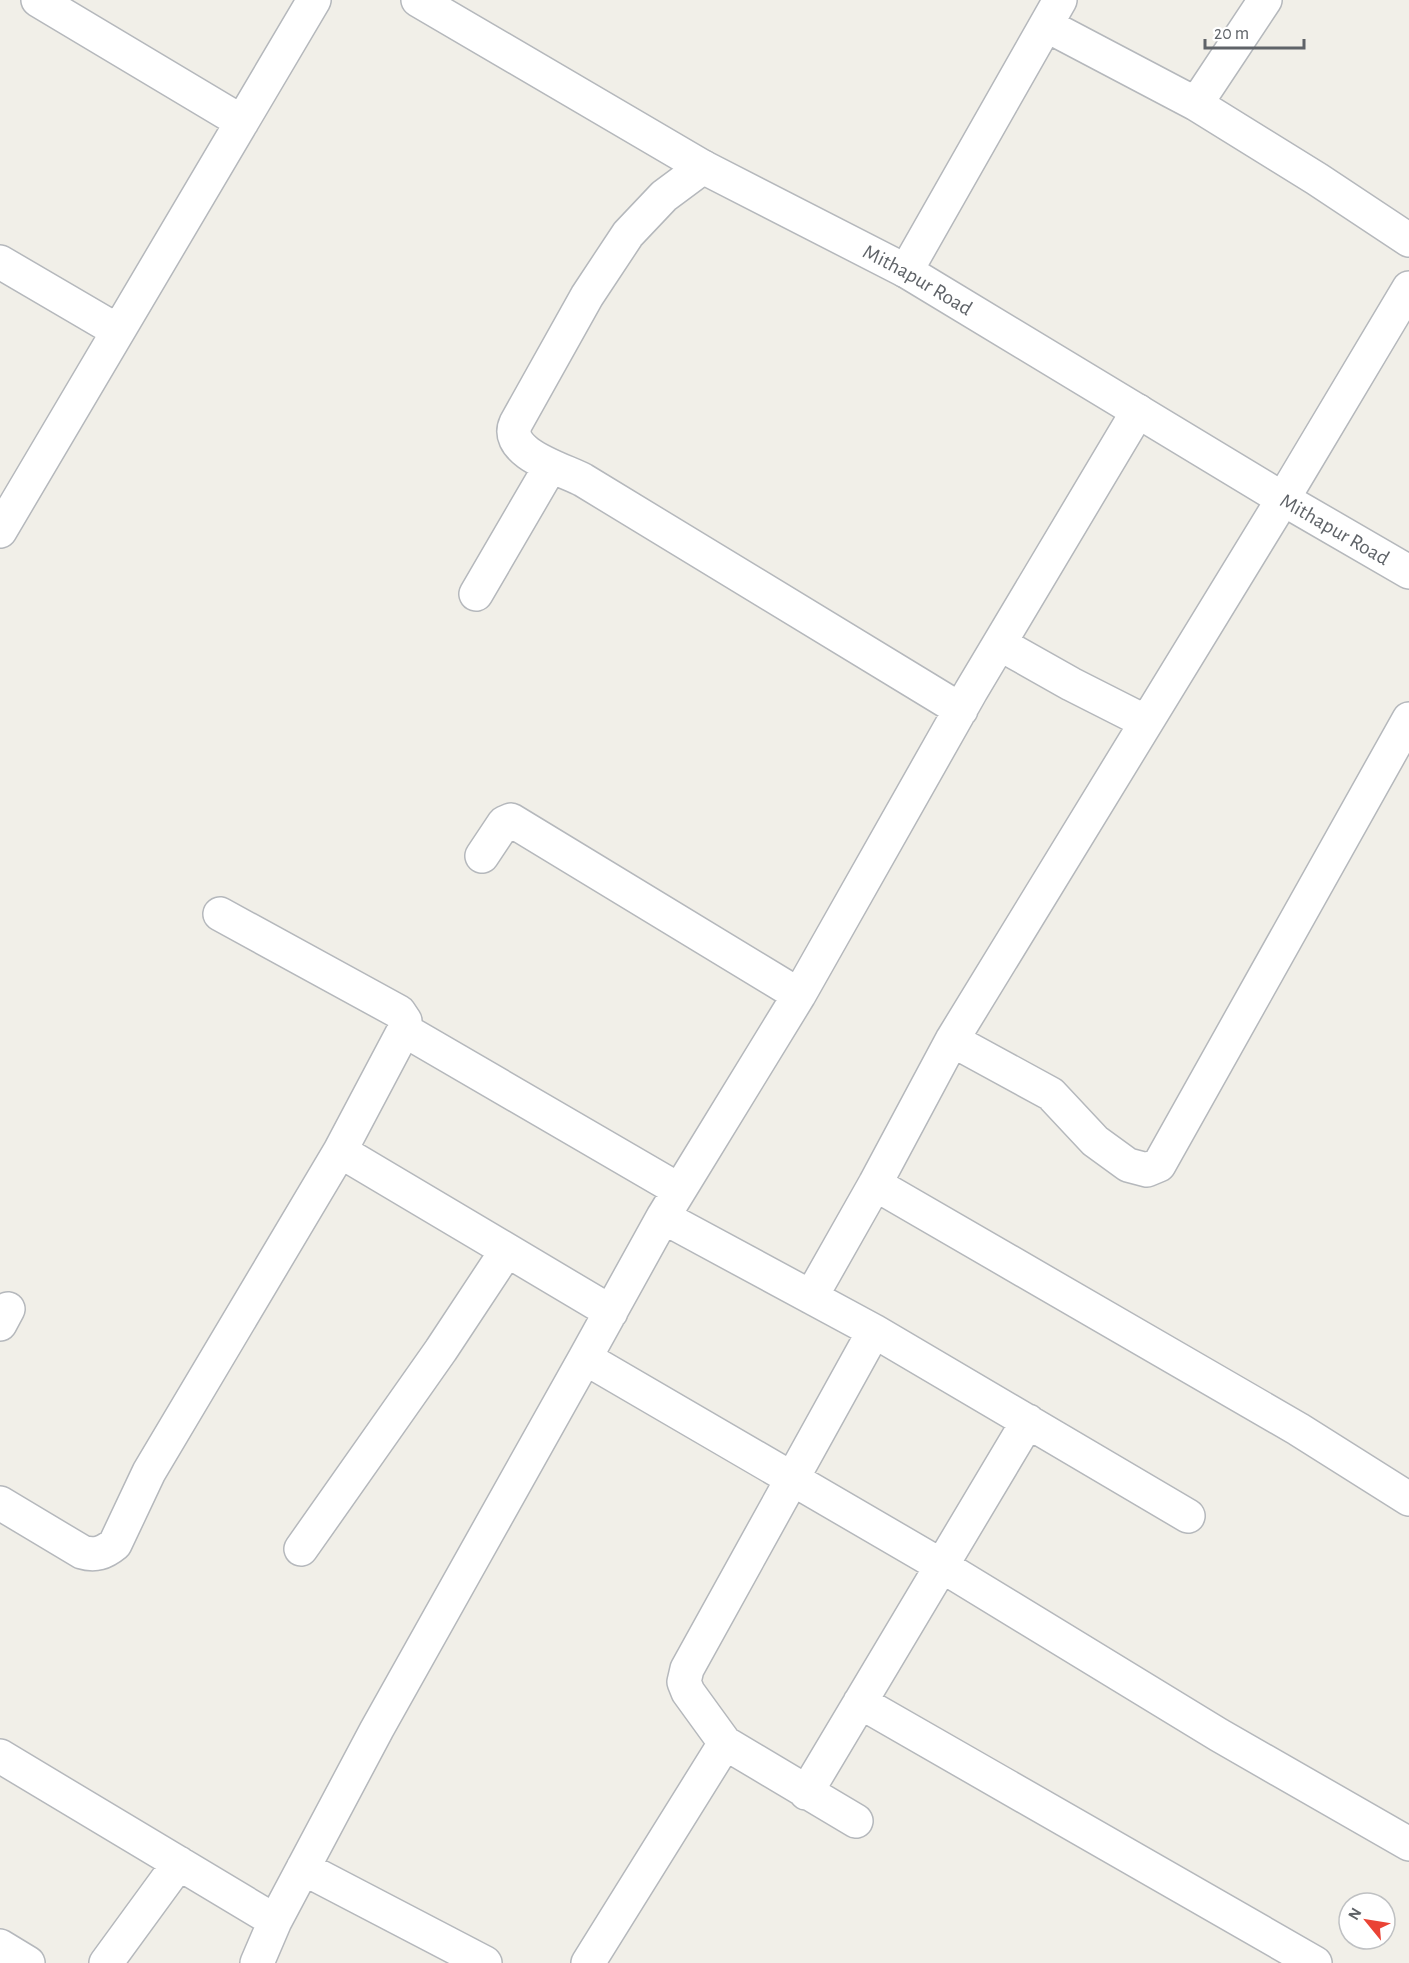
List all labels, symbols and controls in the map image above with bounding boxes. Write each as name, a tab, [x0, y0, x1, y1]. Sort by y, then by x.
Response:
scale bar	[1205, 12, 1304, 50]
text: 20 m	[1214, 25, 1249, 43]
street label: Mithapur Road	[860, 241, 976, 320]
street label: Mithapur Road	[1277, 490, 1393, 569]
north arrow	[1337, 1891, 1397, 1951]
text: N	[1345, 1905, 1365, 1923]

